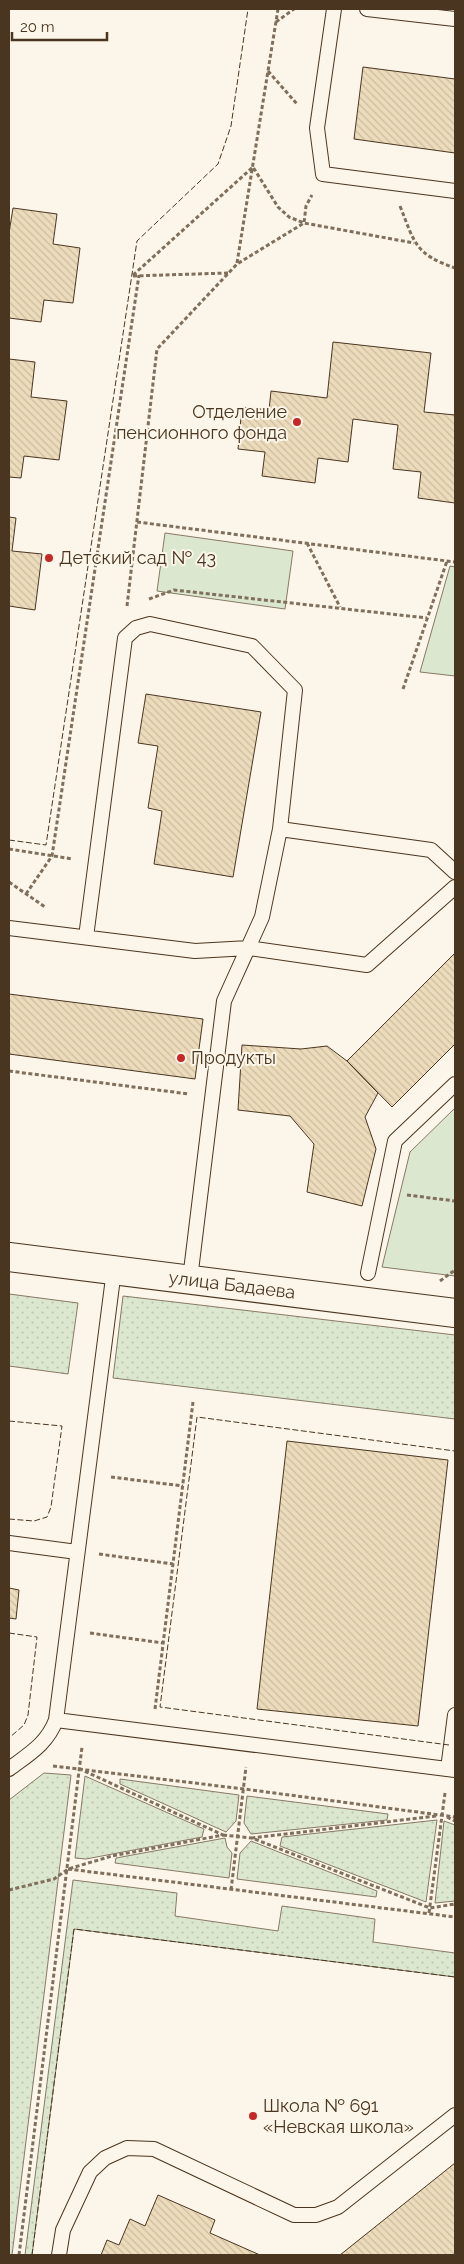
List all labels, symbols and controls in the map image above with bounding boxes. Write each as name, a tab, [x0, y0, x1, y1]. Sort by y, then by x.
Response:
scale bar	[12, 10, 108, 42]
text: 20 m	[20, 18, 55, 36]
place label: Отделение пенсионного фонда	[116, 401, 287, 443]
marker: Отделение пенсионного фонда	[291, 416, 303, 428]
place label: Детский сад № 43	[59, 547, 216, 568]
marker: Детский сад № 43	[43, 552, 55, 564]
place label: Продукты	[191, 1047, 276, 1068]
marker: Продукты	[175, 1052, 187, 1064]
street label: улица Бадаева	[168, 1266, 297, 1303]
place label: Школа № 691 «Невская школа»	[263, 2095, 414, 2137]
marker: Школа № 691 «Невская школа»	[247, 2110, 259, 2122]

